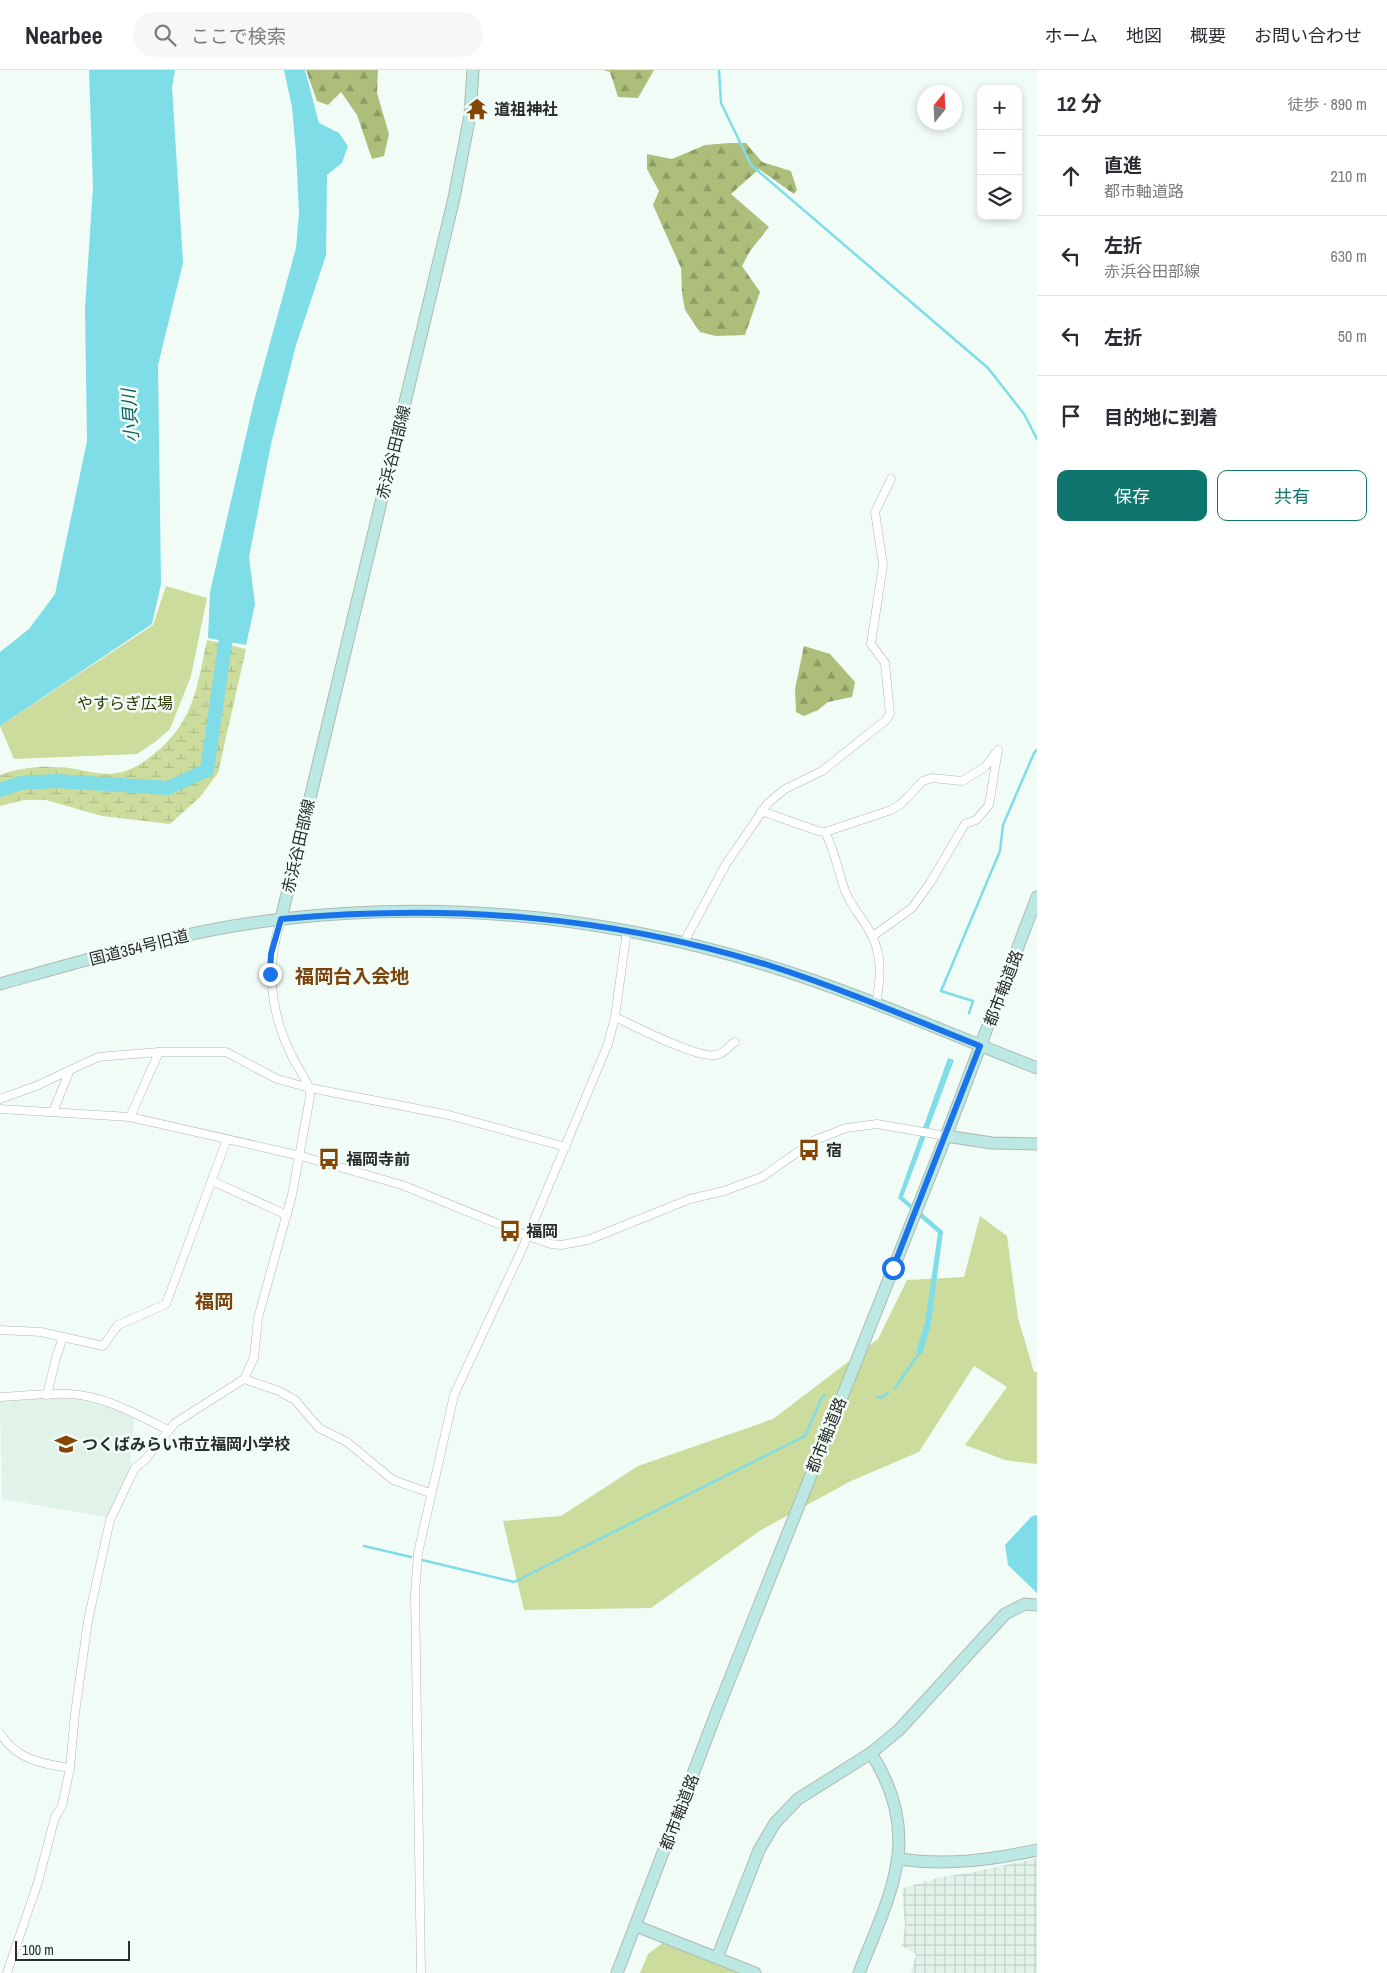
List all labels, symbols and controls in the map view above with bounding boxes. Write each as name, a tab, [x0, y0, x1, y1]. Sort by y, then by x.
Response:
search box	[133, 12, 483, 57]
text: Nearbee	[25, 19, 103, 51]
icon: search	[151, 21, 179, 49]
text: ここで検索	[191, 23, 286, 49]
text: ホーム	[1045, 23, 1098, 48]
text: 地図	[1126, 23, 1162, 48]
text: 概要	[1190, 23, 1226, 48]
text: お問い合わせ	[1254, 23, 1362, 48]
north arrow	[917, 85, 962, 130]
map controls	[977, 85, 1022, 220]
button: +	[977, 85, 1022, 130]
text: 12 分	[1057, 89, 1102, 118]
text: 徒歩 · 890 m	[1288, 93, 1367, 115]
temple icon: 道祖神社	[464, 96, 490, 122]
place label: 道祖神社	[494, 98, 558, 120]
button: −	[977, 130, 1022, 175]
text: 直進	[1104, 152, 1142, 178]
icon: ahead	[1057, 162, 1085, 190]
text: 210 m	[1331, 165, 1367, 187]
button: layers	[977, 175, 1022, 220]
text: 都市軸道路	[1104, 180, 1184, 202]
text: 左折	[1104, 232, 1142, 258]
icon: left	[1057, 242, 1085, 270]
text: 630 m	[1331, 245, 1367, 267]
text: 赤浜谷田部線	[1104, 260, 1200, 282]
icon: left	[1057, 322, 1085, 350]
text: 左折	[1104, 324, 1142, 350]
text: 50 m	[1338, 325, 1367, 347]
water label: 小貝川	[116, 386, 144, 444]
icon: arrive	[1057, 402, 1085, 430]
street label: 赤浜谷田部線	[371, 403, 415, 501]
text: 目的地に到着	[1104, 404, 1218, 430]
button: 保存	[1057, 470, 1207, 521]
button: 共有	[1217, 470, 1367, 521]
park label: やすらぎ広場	[77, 692, 173, 714]
street label: 赤浜谷田部線	[276, 797, 320, 895]
street label: 国道354号旧道	[87, 924, 191, 970]
street label: 都市軸道路	[978, 947, 1028, 1029]
route end	[259, 963, 282, 986]
district label: 福岡台入会地	[295, 963, 409, 989]
bus stop icon: 宿	[796, 1137, 822, 1163]
place label: 宿	[826, 1139, 842, 1161]
bus stop icon: 福岡寺前	[316, 1146, 342, 1172]
place label: 福岡寺前	[346, 1148, 410, 1170]
bus stop icon: 福岡	[497, 1218, 523, 1244]
place label: 福岡	[526, 1220, 558, 1242]
route start	[882, 1257, 905, 1280]
district label: 福岡	[195, 1288, 233, 1314]
street label: 都市軸道路	[801, 1394, 851, 1476]
school or university icon: つくばみらい市立福岡小学校	[53, 1431, 79, 1457]
place label: つくばみらい市立福岡小学校	[82, 1433, 290, 1455]
street label: 都市軸道路	[654, 1771, 704, 1853]
scale bar	[15, 1938, 130, 1961]
text: 100 m	[22, 1941, 54, 1959]

